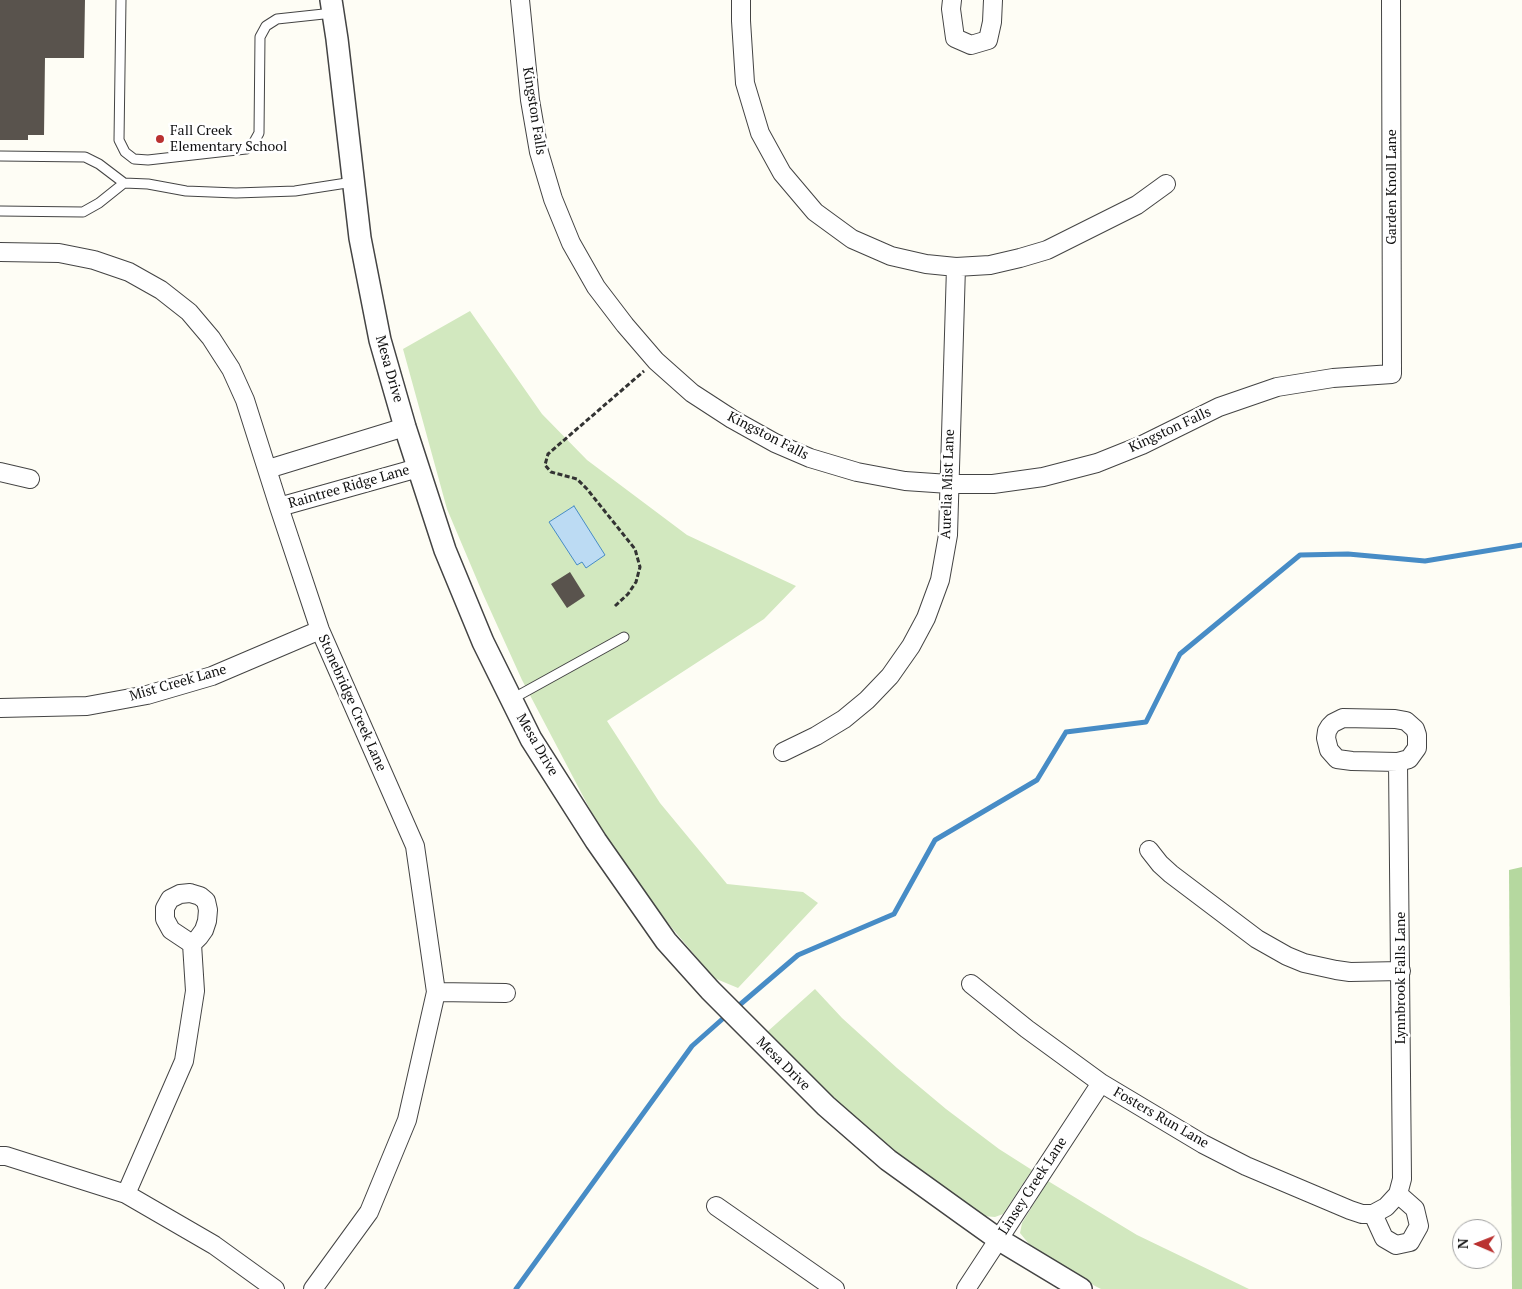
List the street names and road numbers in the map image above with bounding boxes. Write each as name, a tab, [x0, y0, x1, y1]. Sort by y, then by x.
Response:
street label: Kingston Falls	[519, 66, 549, 156]
street label: Garden Knoll Lane	[1384, 129, 1400, 245]
street label: Mesa Drive	[371, 333, 407, 405]
street label: Kingston Falls	[1126, 404, 1214, 456]
street label: Kingston Falls	[725, 408, 811, 464]
street label: Aurelia Mist Lane	[938, 429, 958, 539]
street label: Raintree Ridge Lane	[286, 462, 412, 512]
street label: Stonebridge Creek Lane	[314, 632, 390, 774]
street label: Mist Creek Lane	[128, 661, 228, 705]
street label: Mesa Drive	[512, 711, 562, 779]
street label: Lynnbrook Falls Lane	[1393, 912, 1409, 1044]
street label: Mesa Drive	[753, 1034, 813, 1094]
street label: Fosters Run Lane	[1110, 1084, 1212, 1152]
street label: Linsey Creek Lane	[995, 1134, 1071, 1238]

